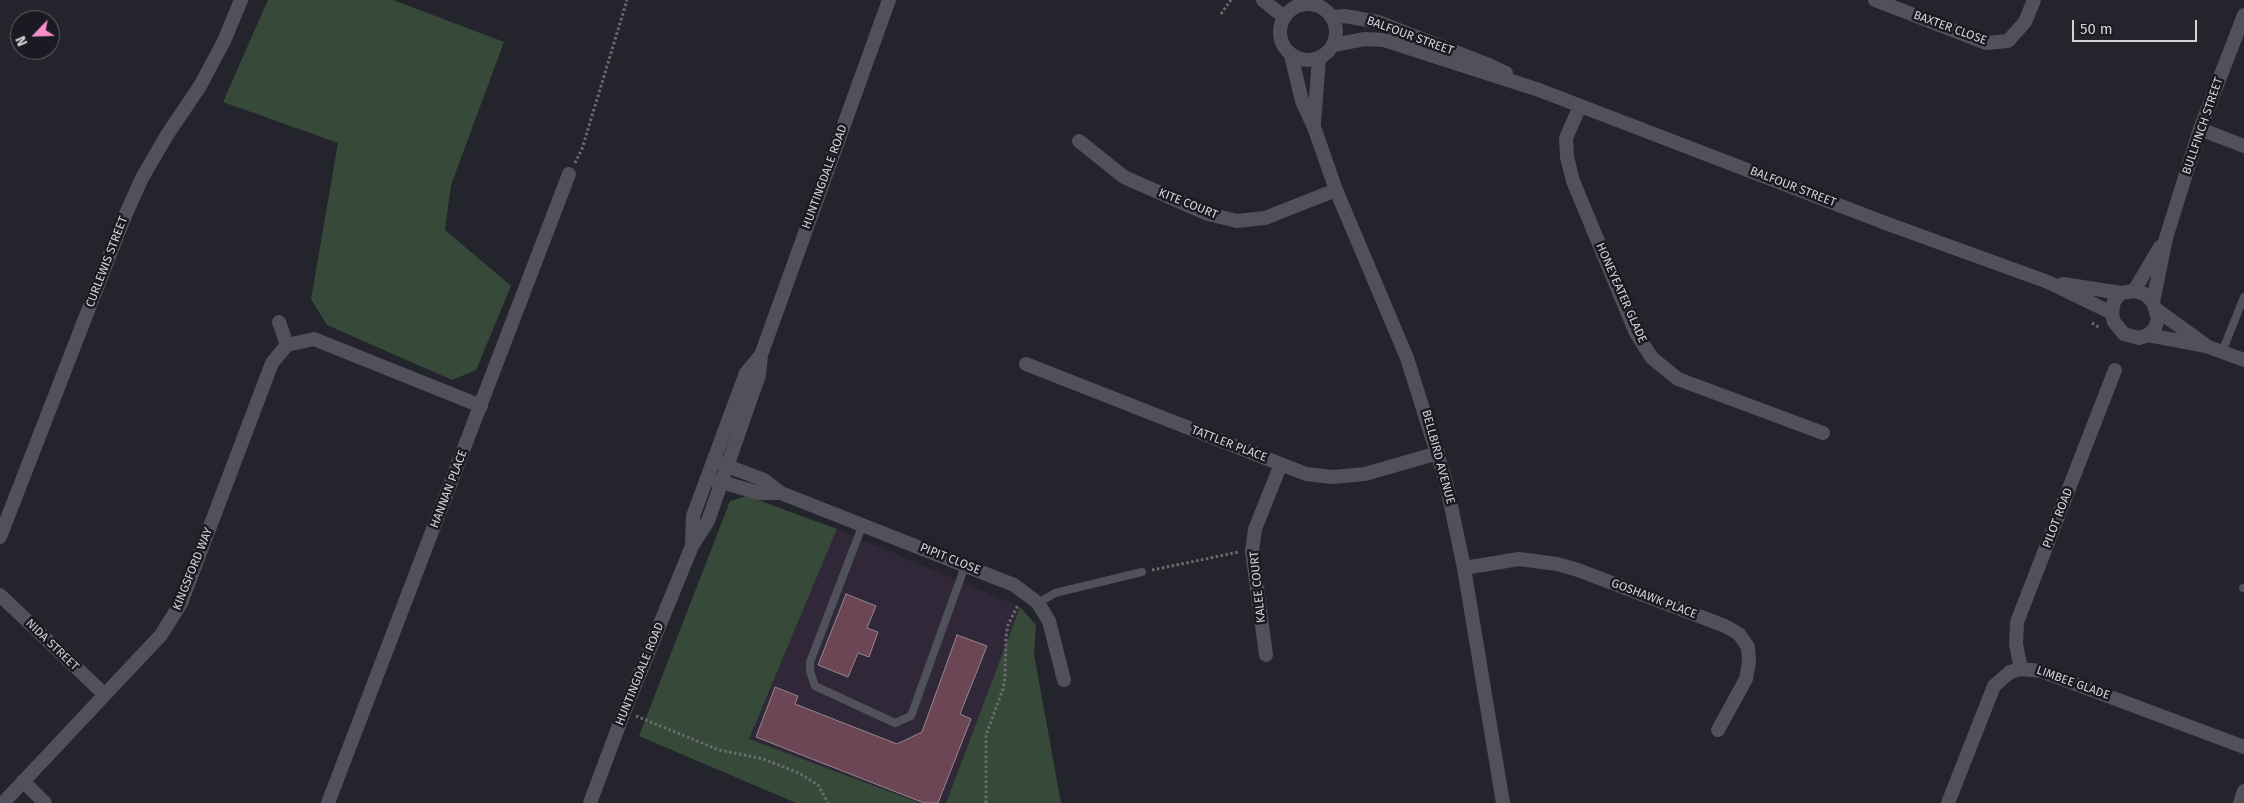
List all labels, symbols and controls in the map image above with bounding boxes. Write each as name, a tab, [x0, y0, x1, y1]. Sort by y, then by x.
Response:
street label: BAXTER CLOSE	[1911, 8, 1989, 48]
north arrow	[10, 10, 60, 60]
scale bar	[2074, 10, 2199, 42]
street label: BALFOUR STREET	[1365, 14, 1455, 58]
text: 50 m	[2080, 20, 2113, 38]
text: N	[12, 33, 31, 49]
street label: BULLFINCH STREET	[2180, 76, 2226, 176]
street label: HUNTINGDALE ROAD	[799, 123, 851, 231]
street label: BALFOUR STREET	[1748, 164, 1838, 210]
street label: KITE COURT	[1156, 186, 1220, 222]
street label: CURLEWIS STREET	[83, 215, 131, 309]
street label: HONEYEATER GLADE	[1592, 241, 1650, 345]
street label: BELLBIRD AVENUE	[1418, 408, 1458, 506]
street label: TATTLER PLACE	[1189, 423, 1269, 465]
street label: HANNAN PLACE	[427, 448, 471, 530]
street label: PILOT ROAD	[2040, 486, 2076, 550]
street label: KINGSFORD WAY	[170, 526, 216, 612]
street label: PIPIT CLOSE	[918, 540, 982, 578]
street label: KALEE COURT	[1247, 550, 1269, 624]
street label: GOSHAWK PLACE	[1609, 576, 1699, 622]
street label: NIDA STREET	[22, 616, 82, 674]
street label: HUNTINGDALE ROAD	[613, 620, 667, 728]
street label: LIMBEE GLADE	[2034, 663, 2112, 703]

